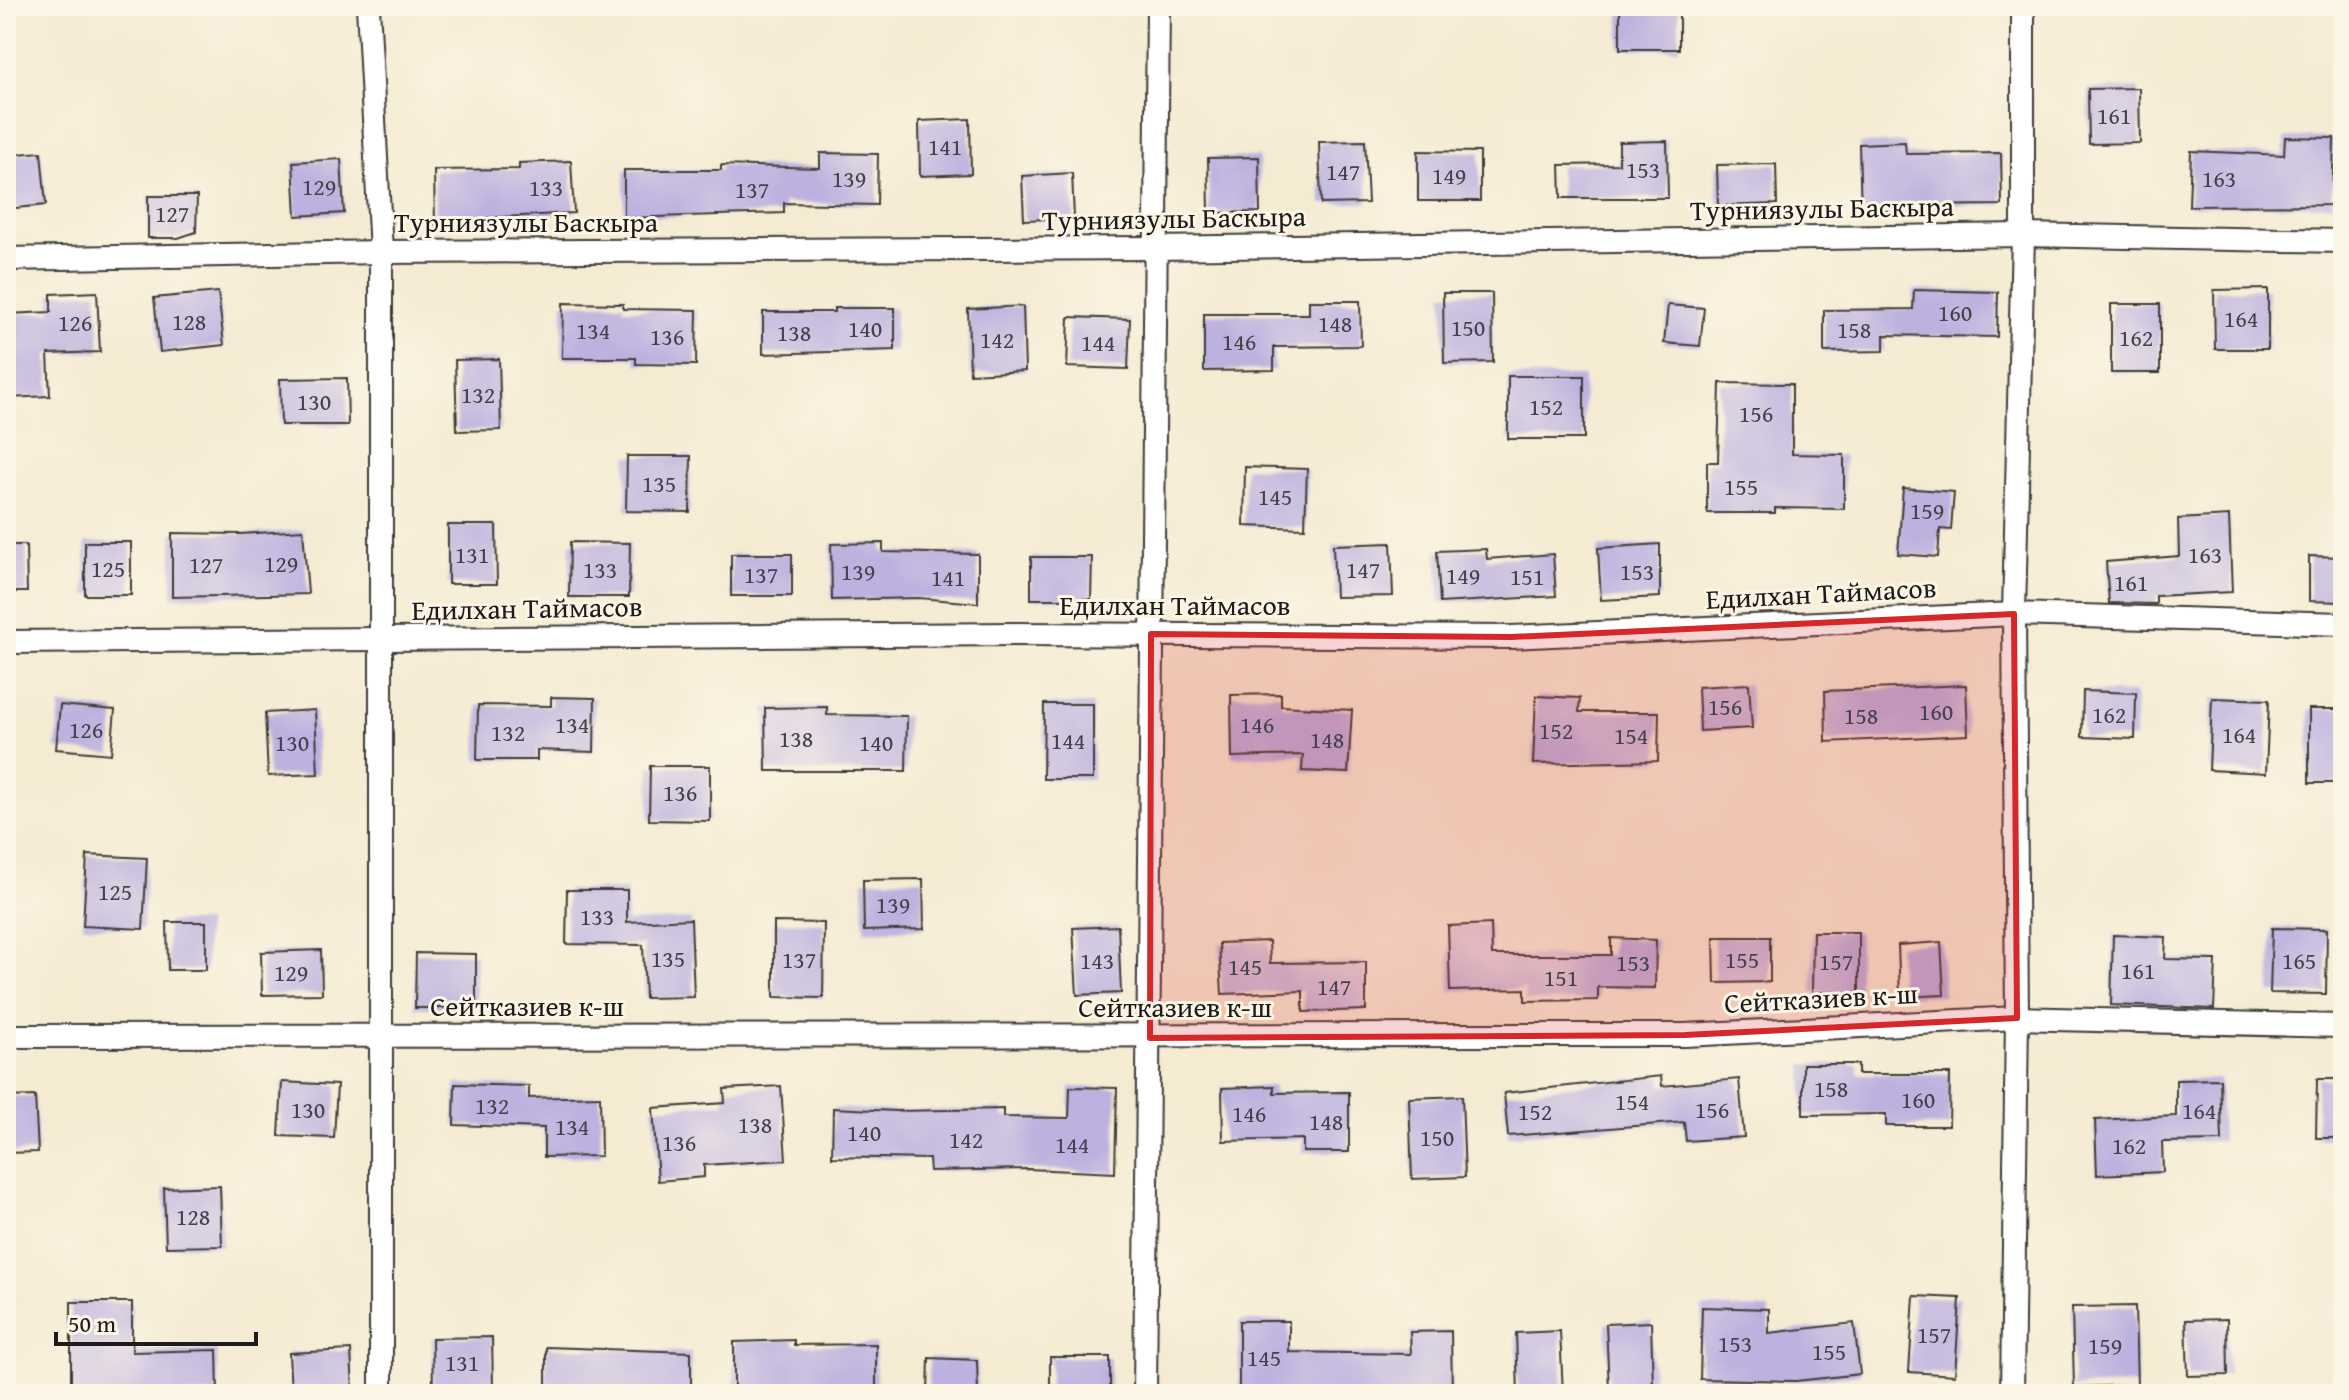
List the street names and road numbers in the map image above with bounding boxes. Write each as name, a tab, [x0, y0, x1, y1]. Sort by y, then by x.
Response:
street label: Турниязулы Баскыра	[1690, 185, 1955, 230]
street label: Турниязулы Баскыра	[1042, 195, 1307, 240]
street label: Турниязулы Баскыра	[394, 201, 659, 242]
street label: Едилхан Таймасов	[1705, 566, 1937, 619]
street label: Едилхан Таймасов	[1060, 584, 1290, 625]
street label: Едилхан Таймасов	[411, 585, 643, 630]
street label: Сейтказиев к-ш	[1723, 972, 1919, 1023]
street label: Сейтказиев к-ш	[430, 985, 624, 1026]
street label: Сейтказиев к-ш	[1078, 986, 1272, 1027]

